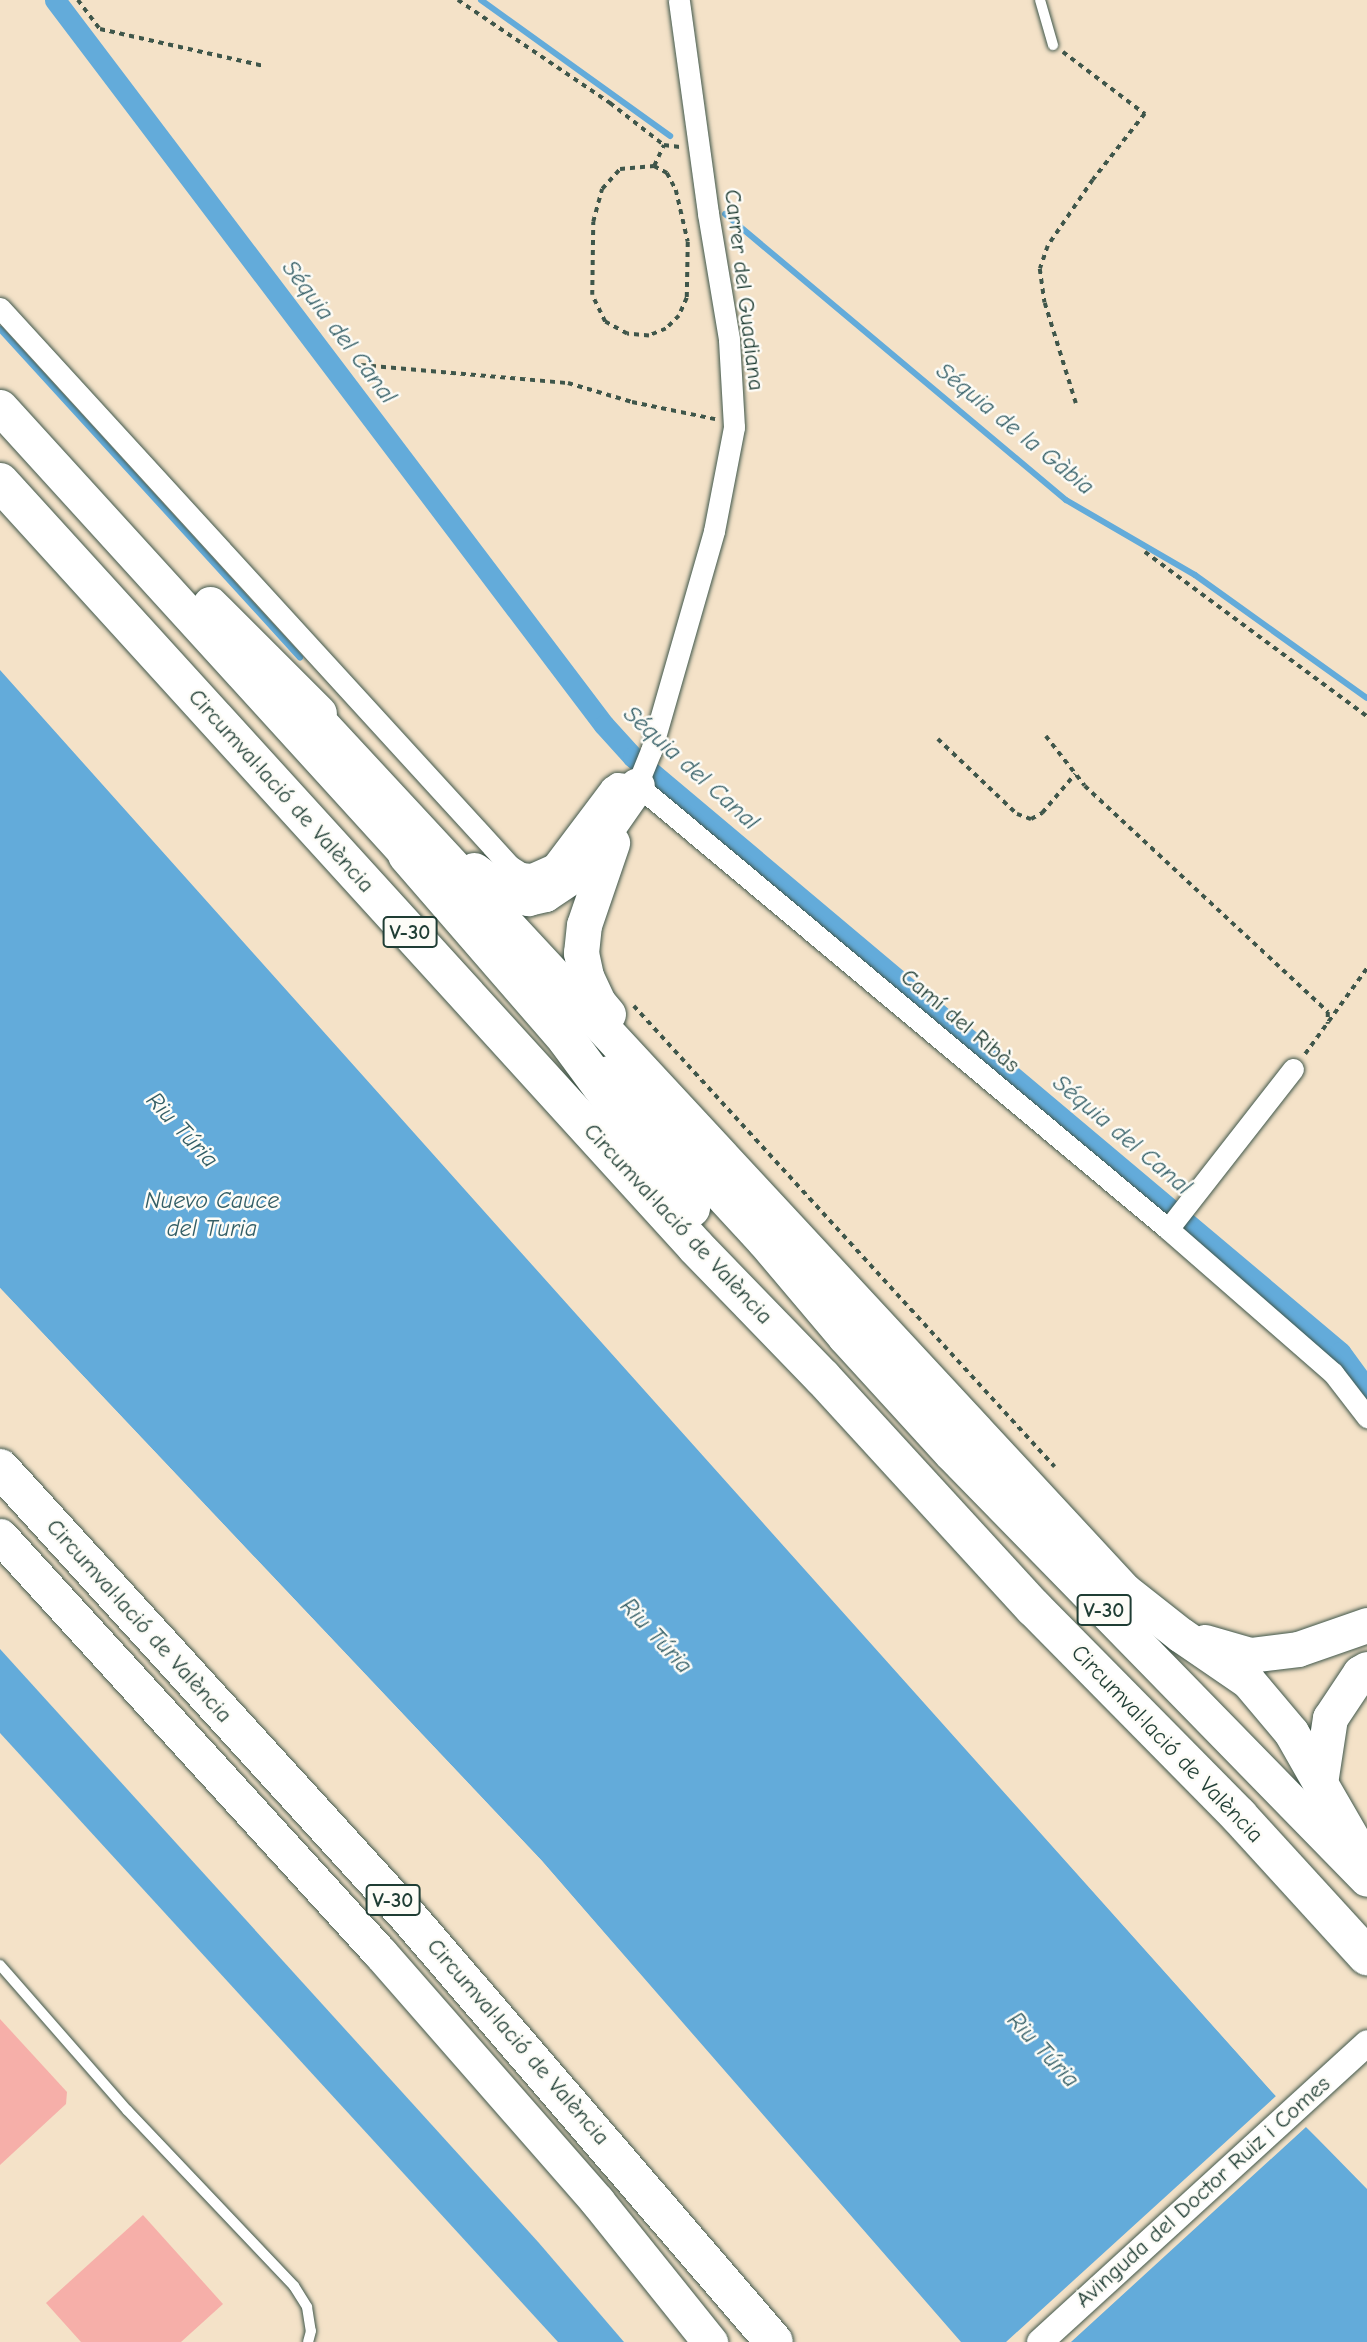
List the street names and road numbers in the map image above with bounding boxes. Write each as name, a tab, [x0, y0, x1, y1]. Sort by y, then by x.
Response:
street label: Carrer del Guadiana	[718, 188, 770, 392]
street label: Circumval·lació de València	[182, 683, 380, 899]
road number: V-30	[382, 914, 438, 950]
street label: Camí del Ribàs	[895, 963, 1025, 1079]
street label: Circumval·lació de València	[578, 1118, 778, 1330]
street label: Circumval·lació de València	[40, 1513, 238, 1729]
road number: V-30	[1076, 1592, 1132, 1628]
street label: Circumval·lació de València	[1065, 1639, 1269, 1849]
road number: V-30	[365, 1882, 421, 1918]
street label: Circumval·lació de València	[421, 1933, 615, 2151]
street label: Avinguda del Doctor Ruiz i Comes	[1070, 2070, 1336, 2314]

